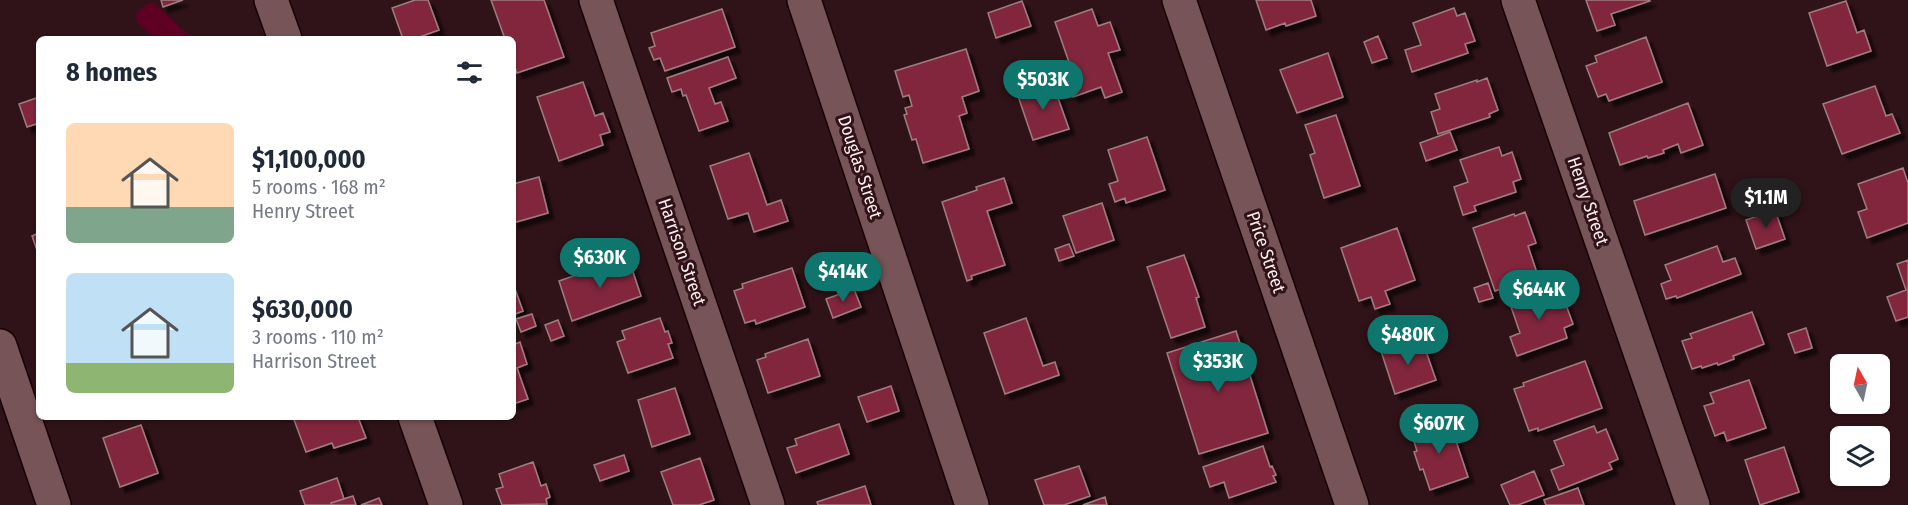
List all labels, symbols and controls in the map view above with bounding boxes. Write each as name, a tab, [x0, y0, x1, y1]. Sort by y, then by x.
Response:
icon: filters	[453, 56, 486, 89]
text: 8 homes	[66, 57, 157, 88]
pin: $503K	[1001, 60, 1085, 111]
text: $503K	[1017, 67, 1069, 91]
street label: Douglas Street	[833, 113, 887, 222]
text: $1,100,000	[252, 144, 366, 175]
icon: home	[114, 147, 186, 219]
street label: Henry Street	[1563, 154, 1613, 248]
text: 5 rooms · 168 m²	[252, 175, 386, 199]
pin: $1.1M	[1724, 178, 1808, 229]
text: $1.1M	[1744, 185, 1788, 209]
street label: Harrison Street	[653, 195, 711, 309]
text: Henry Street	[252, 199, 354, 223]
street label: Price Street	[1242, 208, 1290, 296]
pin: $630K	[558, 238, 642, 289]
text: $630K	[574, 245, 626, 269]
pin: $414K	[801, 252, 885, 303]
text: $414K	[818, 259, 868, 283]
pin: $644K	[1497, 270, 1581, 321]
text: $644K	[1513, 277, 1565, 301]
text: $630,000	[252, 294, 353, 325]
icon: home	[114, 297, 186, 369]
pin: $480K	[1366, 315, 1450, 366]
text: $480K	[1381, 322, 1435, 346]
text: 3 rooms · 110 m²	[252, 325, 384, 349]
pin: $353K	[1176, 342, 1260, 393]
text: Harrison Street	[252, 349, 376, 373]
text: $353K	[1193, 349, 1243, 373]
north arrow	[1830, 354, 1890, 414]
map controls	[1830, 354, 1890, 486]
pin: $607K	[1397, 404, 1481, 455]
text: $607K	[1413, 411, 1465, 435]
button: layers	[1830, 426, 1890, 486]

